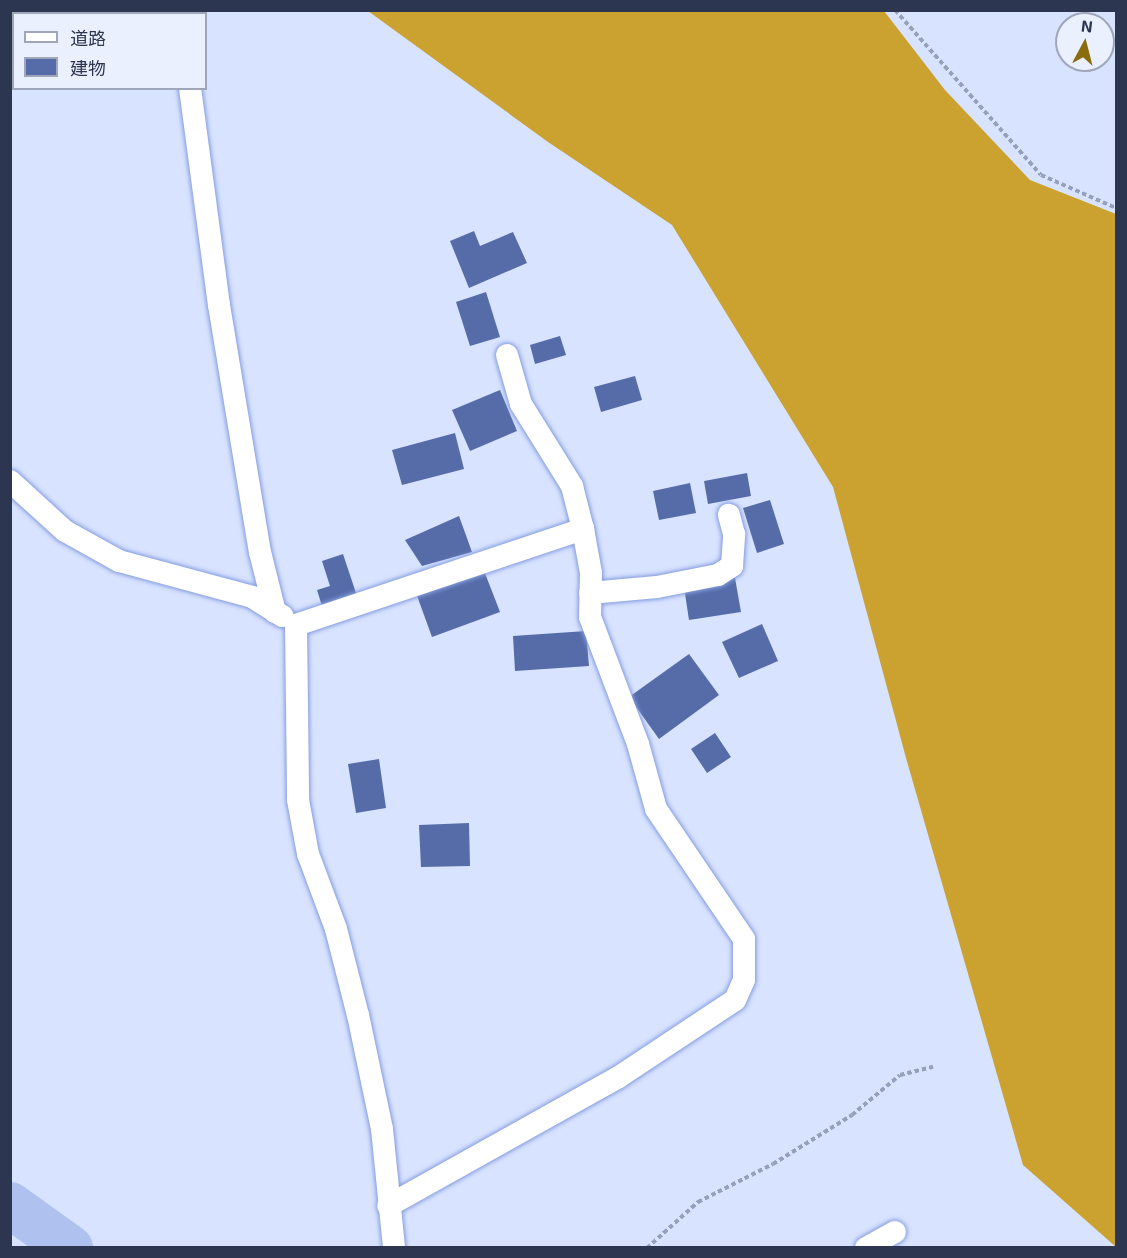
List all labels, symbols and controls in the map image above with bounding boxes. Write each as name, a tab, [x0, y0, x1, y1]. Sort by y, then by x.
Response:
legend	[12, 12, 207, 90]
north arrow	[1055, 12, 1115, 72]
text: N	[1080, 15, 1094, 36]
text: 道路	[70, 27, 106, 49]
text: 建物	[70, 57, 106, 79]

